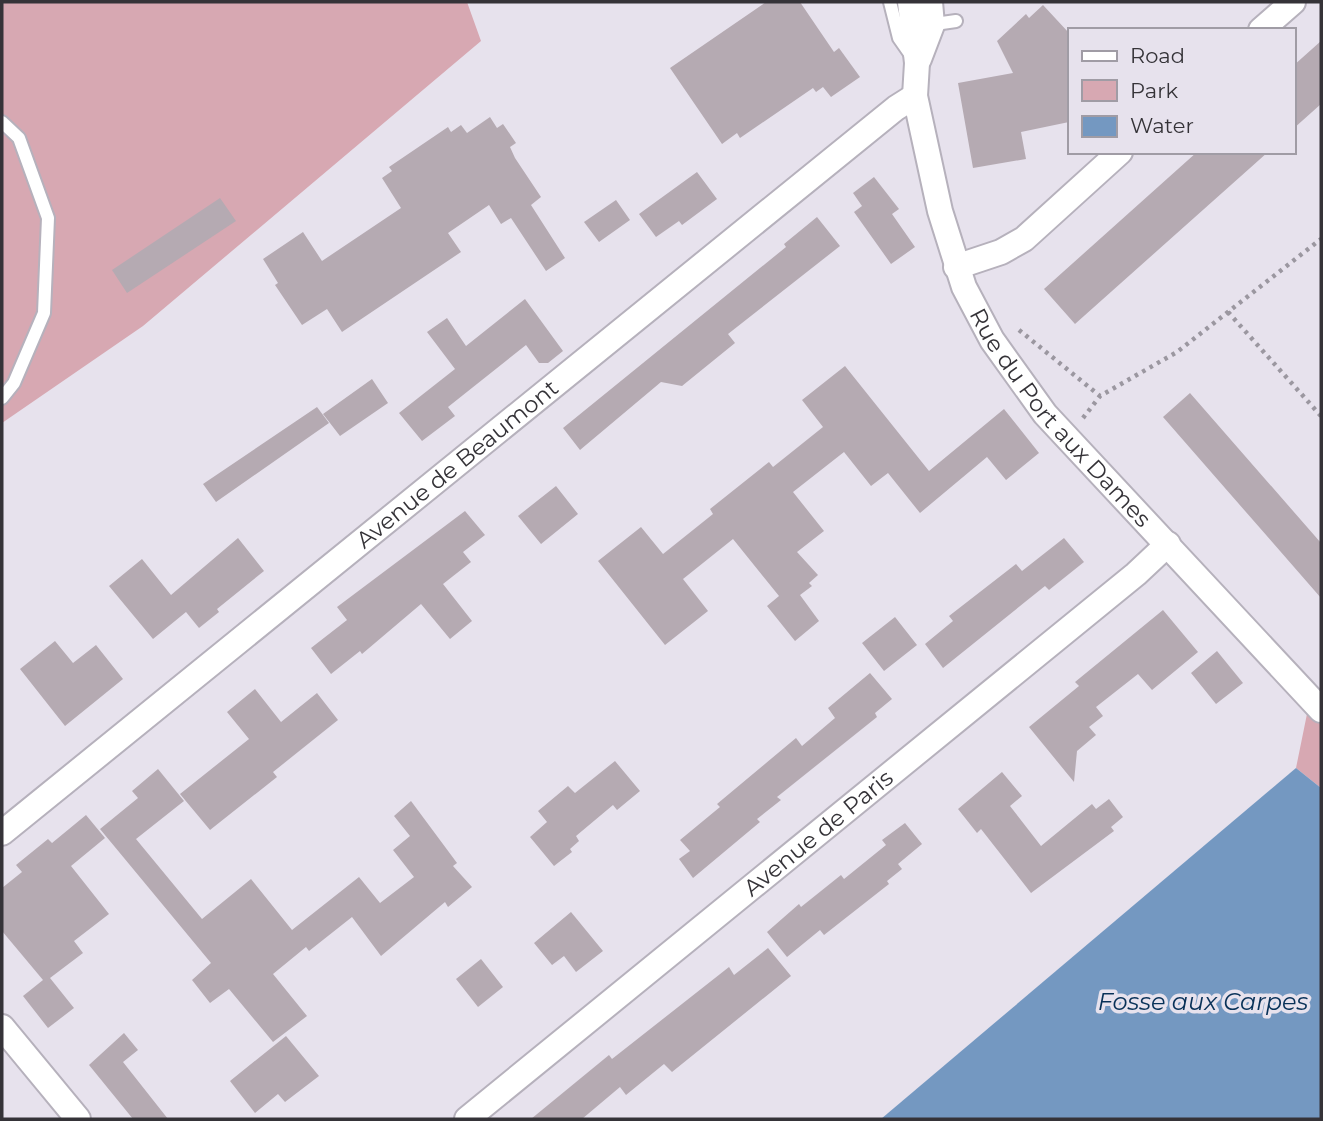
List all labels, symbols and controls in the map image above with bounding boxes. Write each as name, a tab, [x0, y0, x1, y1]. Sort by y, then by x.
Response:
legend	[1068, 28, 1295, 154]
text: Road	[1130, 43, 1185, 68]
text: Park	[1130, 78, 1178, 103]
text: Water	[1130, 113, 1194, 138]
street label: Rue du Port aux Dames	[964, 303, 1157, 533]
street label: Avenue de Beaumont	[350, 374, 564, 554]
street label: Avenue de Paris	[738, 764, 899, 902]
water label: Fosse aux Carpes	[1098, 987, 1308, 1016]

